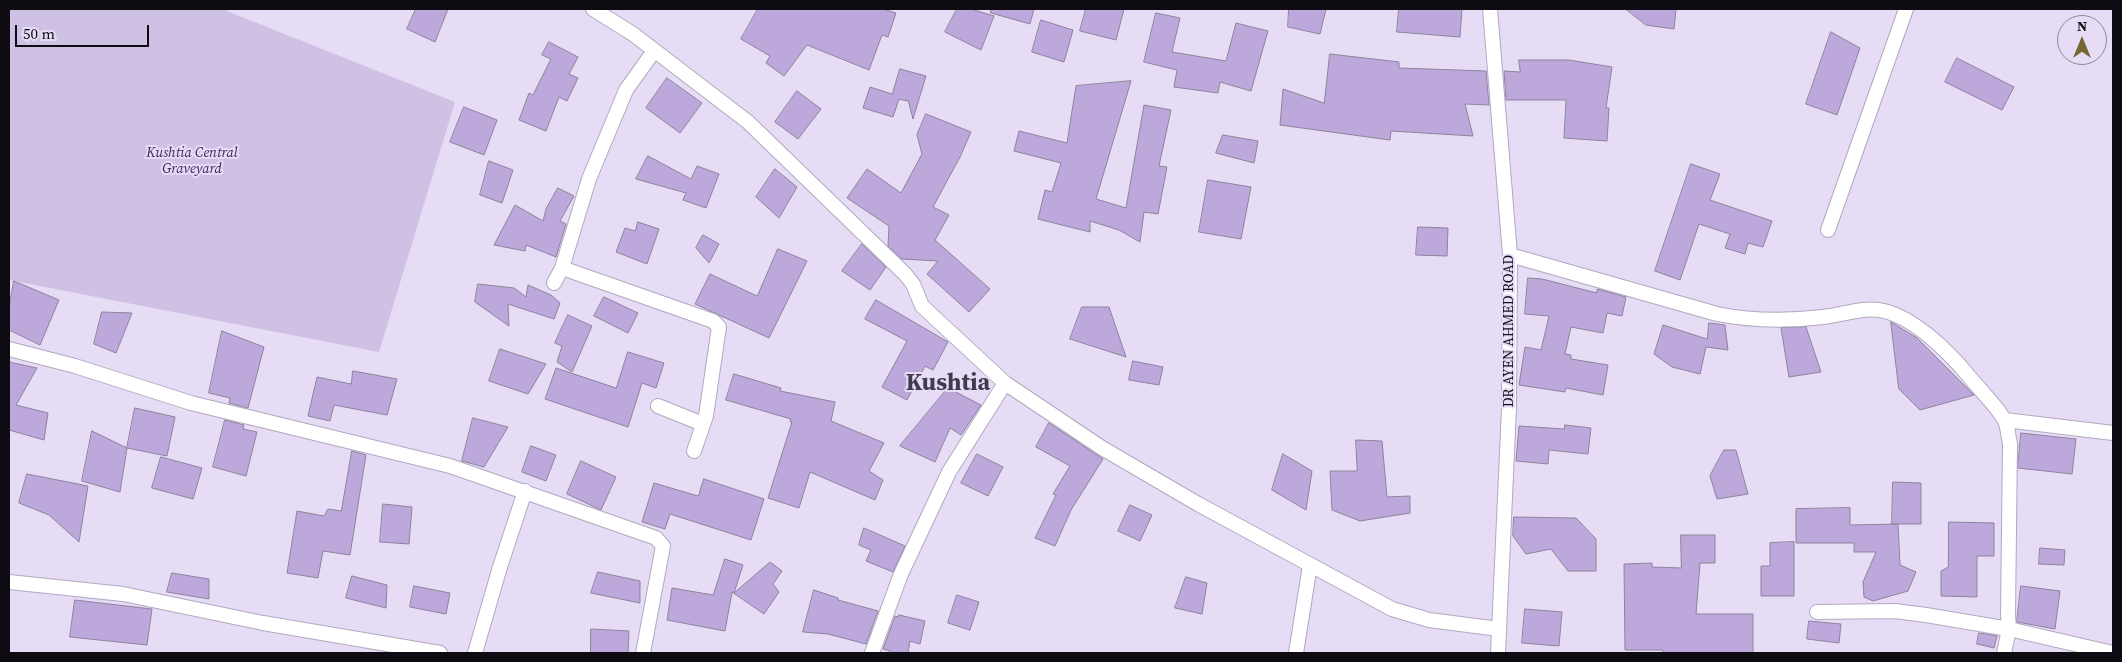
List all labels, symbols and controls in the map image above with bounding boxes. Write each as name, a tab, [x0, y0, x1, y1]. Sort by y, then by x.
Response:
scale bar	[18, 15, 151, 47]
north arrow	[2057, 15, 2107, 65]
text: N	[2077, 16, 2087, 36]
text: 50 m	[23, 23, 55, 44]
park label: Kushtia Central Graveyard	[146, 145, 238, 178]
street label: DR AYEN AHMED ROAD	[1501, 255, 1517, 407]
district label: Kushtia	[906, 370, 990, 398]

